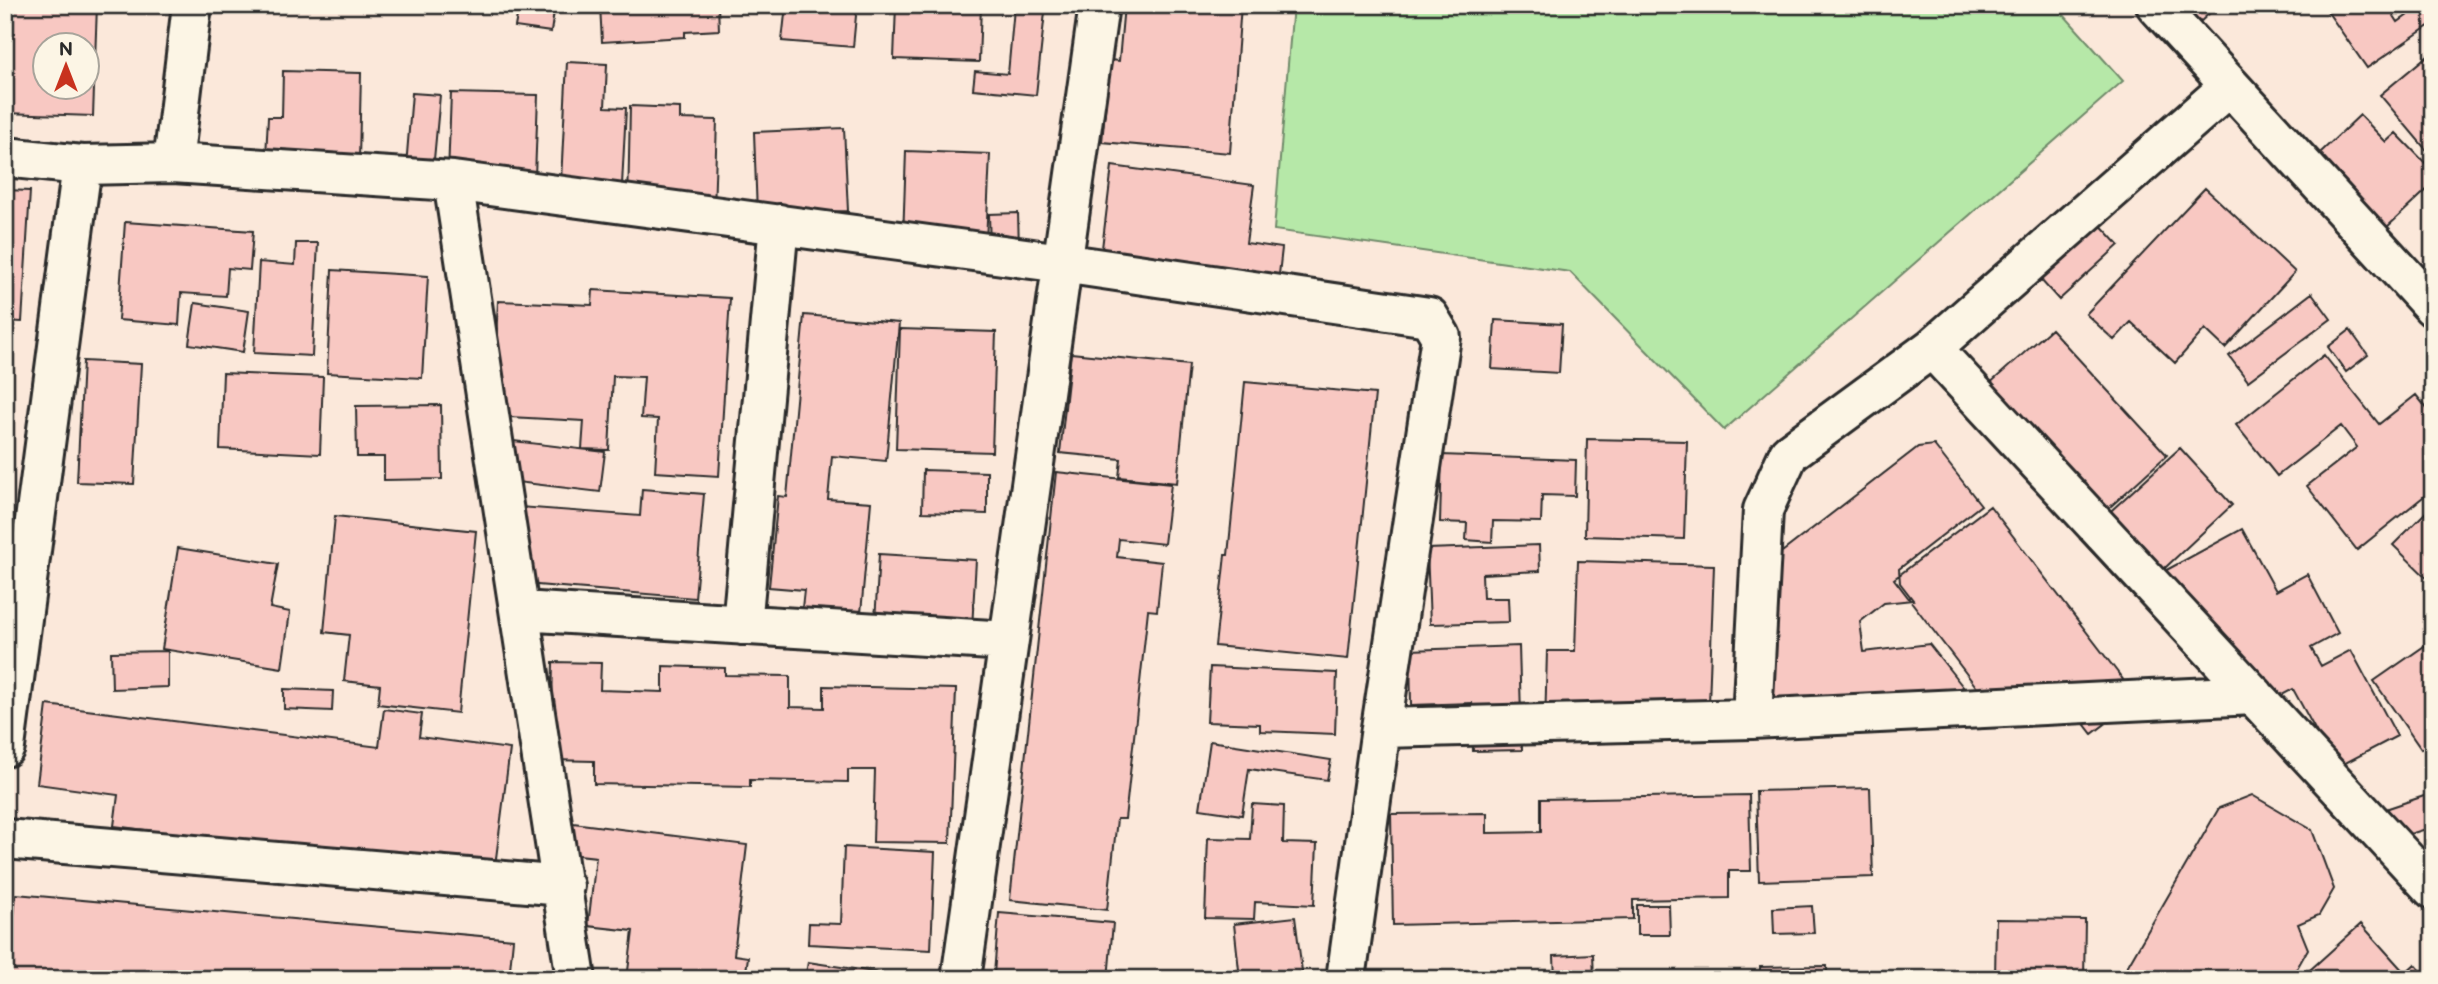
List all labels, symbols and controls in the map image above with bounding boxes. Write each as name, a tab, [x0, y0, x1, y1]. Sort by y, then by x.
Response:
north arrow	[32, 32, 102, 102]
text: N	[59, 39, 73, 62]

